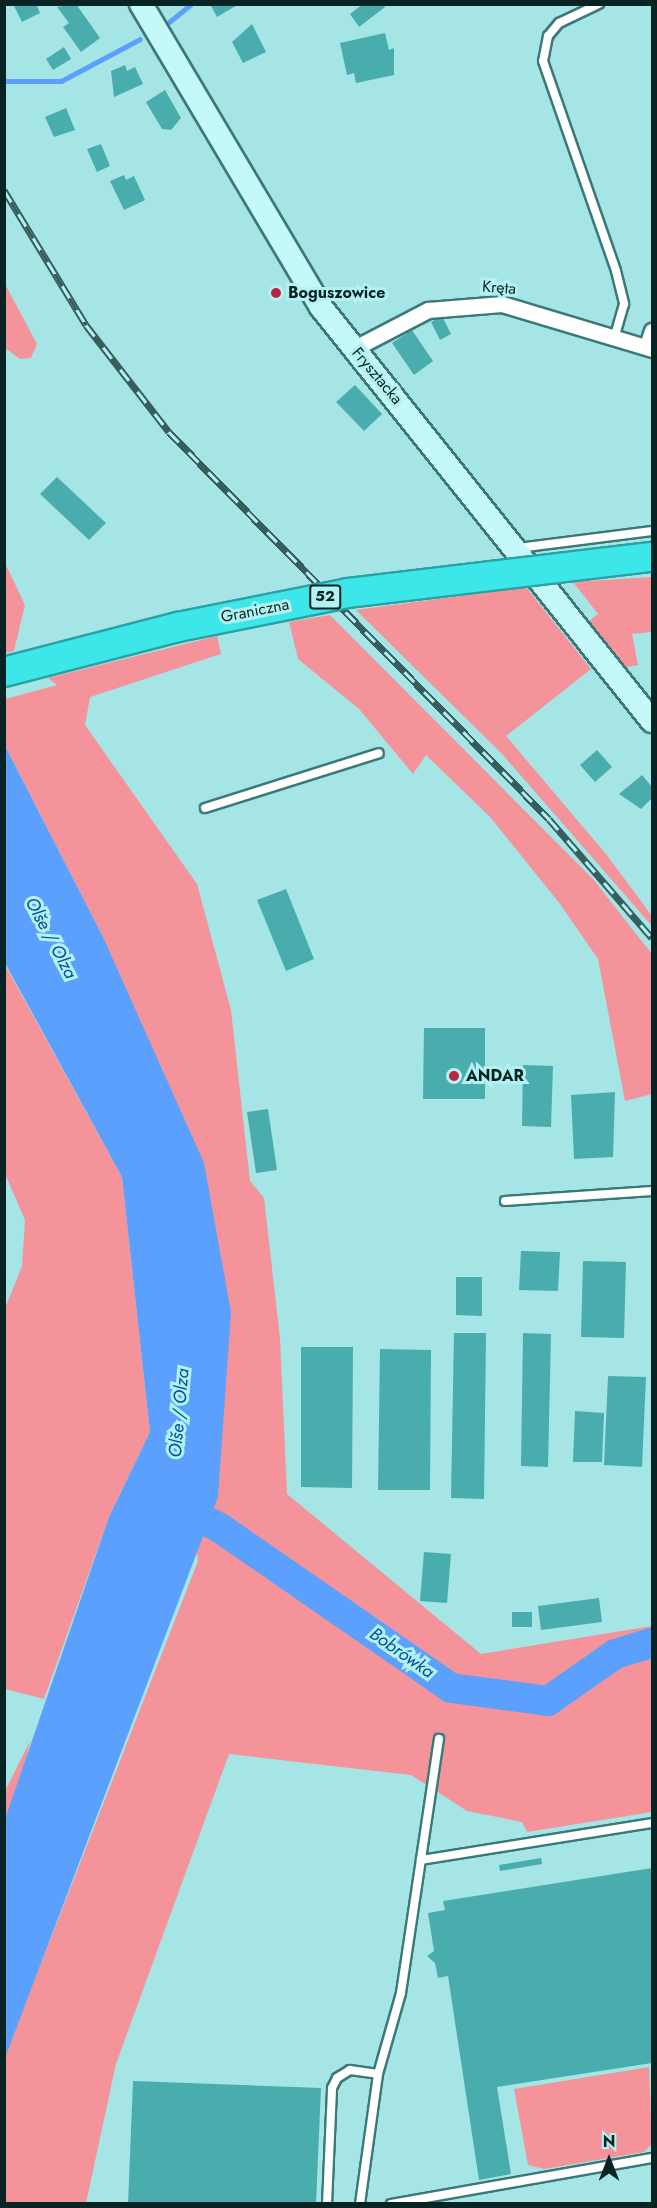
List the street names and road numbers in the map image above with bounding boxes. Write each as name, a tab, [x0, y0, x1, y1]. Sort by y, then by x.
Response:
street label: Kręta	[481, 277, 517, 299]
street label: Frysztacka	[348, 344, 406, 408]
road number: 52	[308, 585, 342, 609]
street label: Graniczna	[219, 595, 291, 627]

